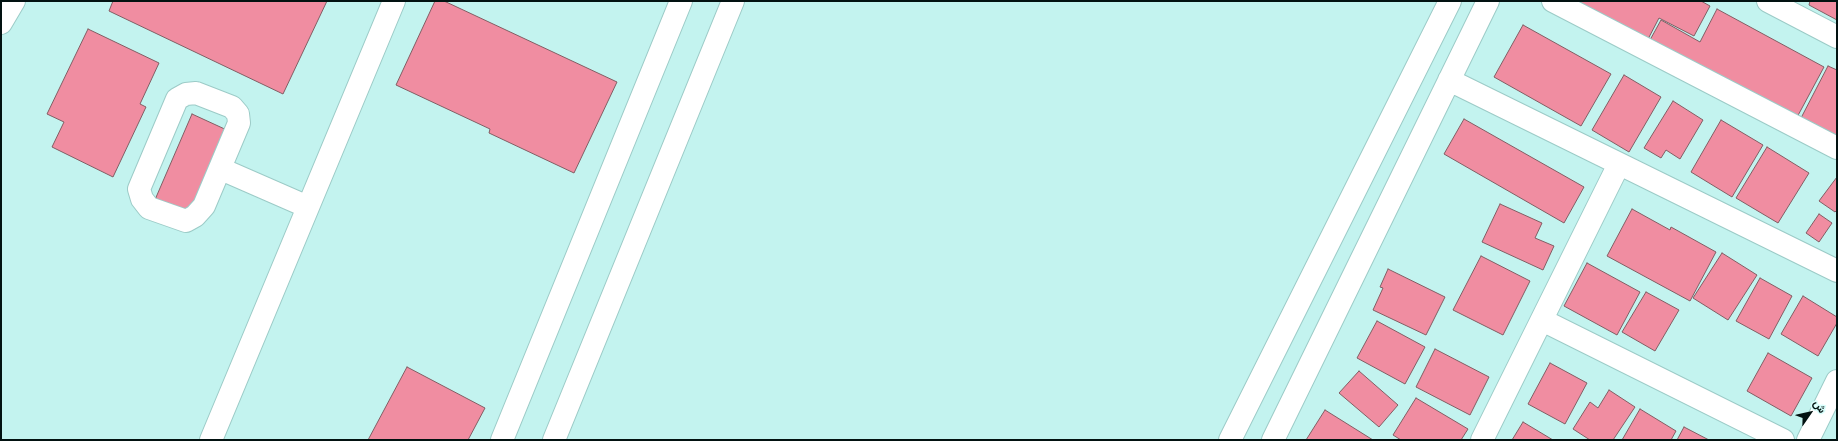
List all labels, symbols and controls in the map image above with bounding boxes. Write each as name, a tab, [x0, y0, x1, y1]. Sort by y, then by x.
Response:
north arrow	[1790, 393, 1830, 433]
text: ش	[1811, 397, 1829, 415]

